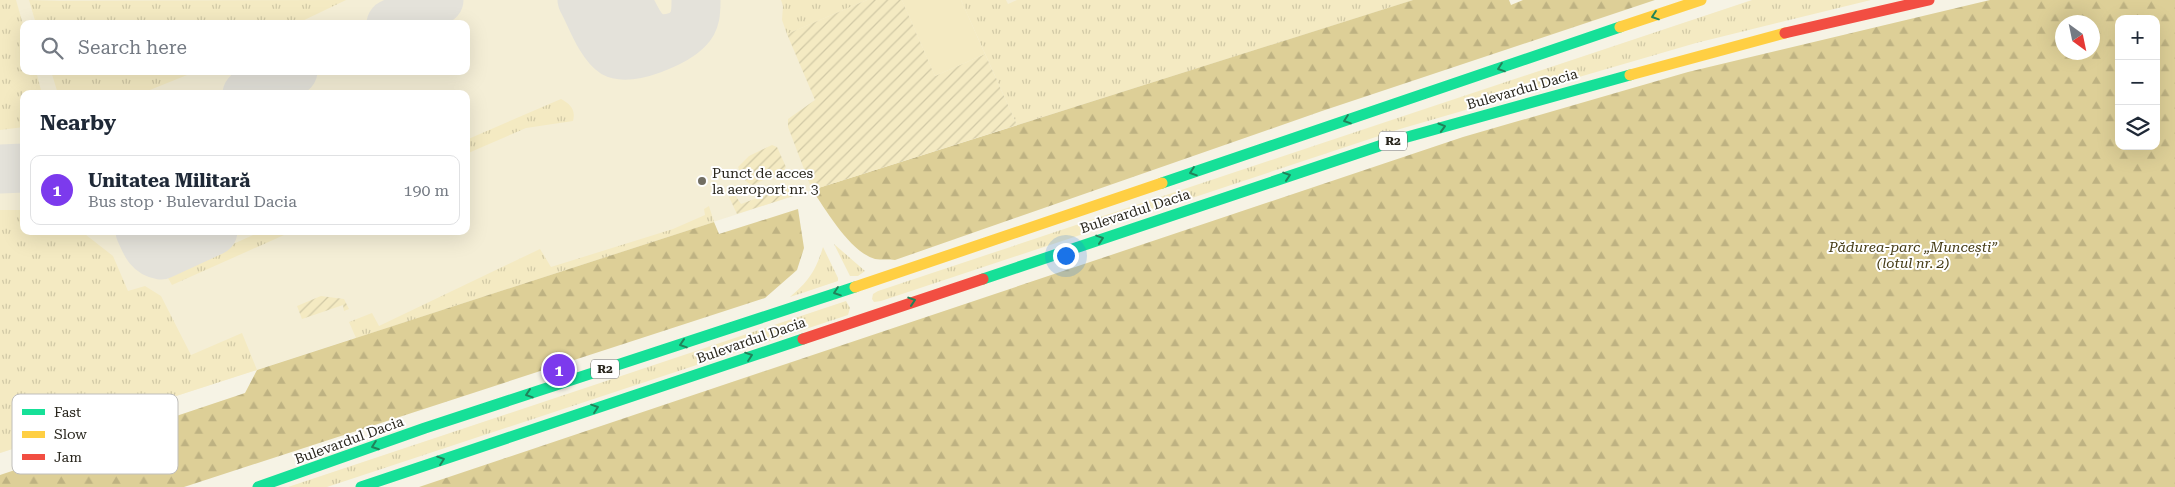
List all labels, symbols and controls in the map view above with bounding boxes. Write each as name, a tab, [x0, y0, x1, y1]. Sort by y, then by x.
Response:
one-way arrow	[1651, 10, 1660, 20]
north arrow	[2055, 15, 2100, 60]
map controls	[2115, 15, 2160, 150]
button: +	[2115, 15, 2160, 60]
search box	[20, 20, 470, 75]
icon: search	[38, 34, 66, 62]
text: Search here	[78, 36, 187, 59]
button: −	[2115, 60, 2160, 105]
one-way arrow	[1497, 62, 1506, 72]
street label: Bulevardul Dacia	[1465, 65, 1580, 112]
button: layers	[2115, 105, 2160, 150]
text: Nearby	[40, 111, 116, 135]
one-way arrow	[1343, 114, 1352, 124]
one-way arrow	[1437, 122, 1445, 132]
road number: R2	[1379, 132, 1407, 150]
place label: Punct de acces la aeroport nr. 3	[712, 165, 819, 197]
one-way arrow	[1189, 166, 1198, 176]
text: Unitatea Militară	[88, 169, 250, 192]
one-way arrow	[1282, 172, 1291, 182]
marker: Punct de acces la aeroport nr. 3	[696, 175, 708, 187]
text: 1	[53, 181, 61, 200]
text: 190 m	[403, 181, 449, 200]
street label: Bulevardul Dacia	[1078, 186, 1192, 236]
text: Bus stop · Bulevardul Dacia	[88, 192, 297, 211]
one-way arrow	[1095, 235, 1103, 245]
park label: Pădurea-parc „Muncești” (lotul nr. 2)	[1828, 239, 1998, 271]
your location	[1053, 243, 1079, 269]
one-way arrow	[833, 286, 842, 296]
one-way arrow	[907, 297, 916, 307]
street label: Bulevardul Dacia	[694, 314, 808, 366]
one-way arrow	[680, 338, 688, 348]
pin: 1	[543, 351, 575, 389]
one-way arrow	[744, 352, 752, 362]
road number: R2	[591, 359, 619, 378]
one-way arrow	[525, 389, 533, 399]
legend	[12, 394, 178, 474]
text: Fast	[54, 404, 81, 420]
one-way arrow	[590, 404, 598, 414]
street label: Bulevardul Dacia	[292, 413, 406, 467]
text: Slow	[54, 426, 87, 442]
one-way arrow	[371, 440, 380, 450]
text: Jam	[54, 449, 82, 465]
one-way arrow	[436, 456, 444, 466]

